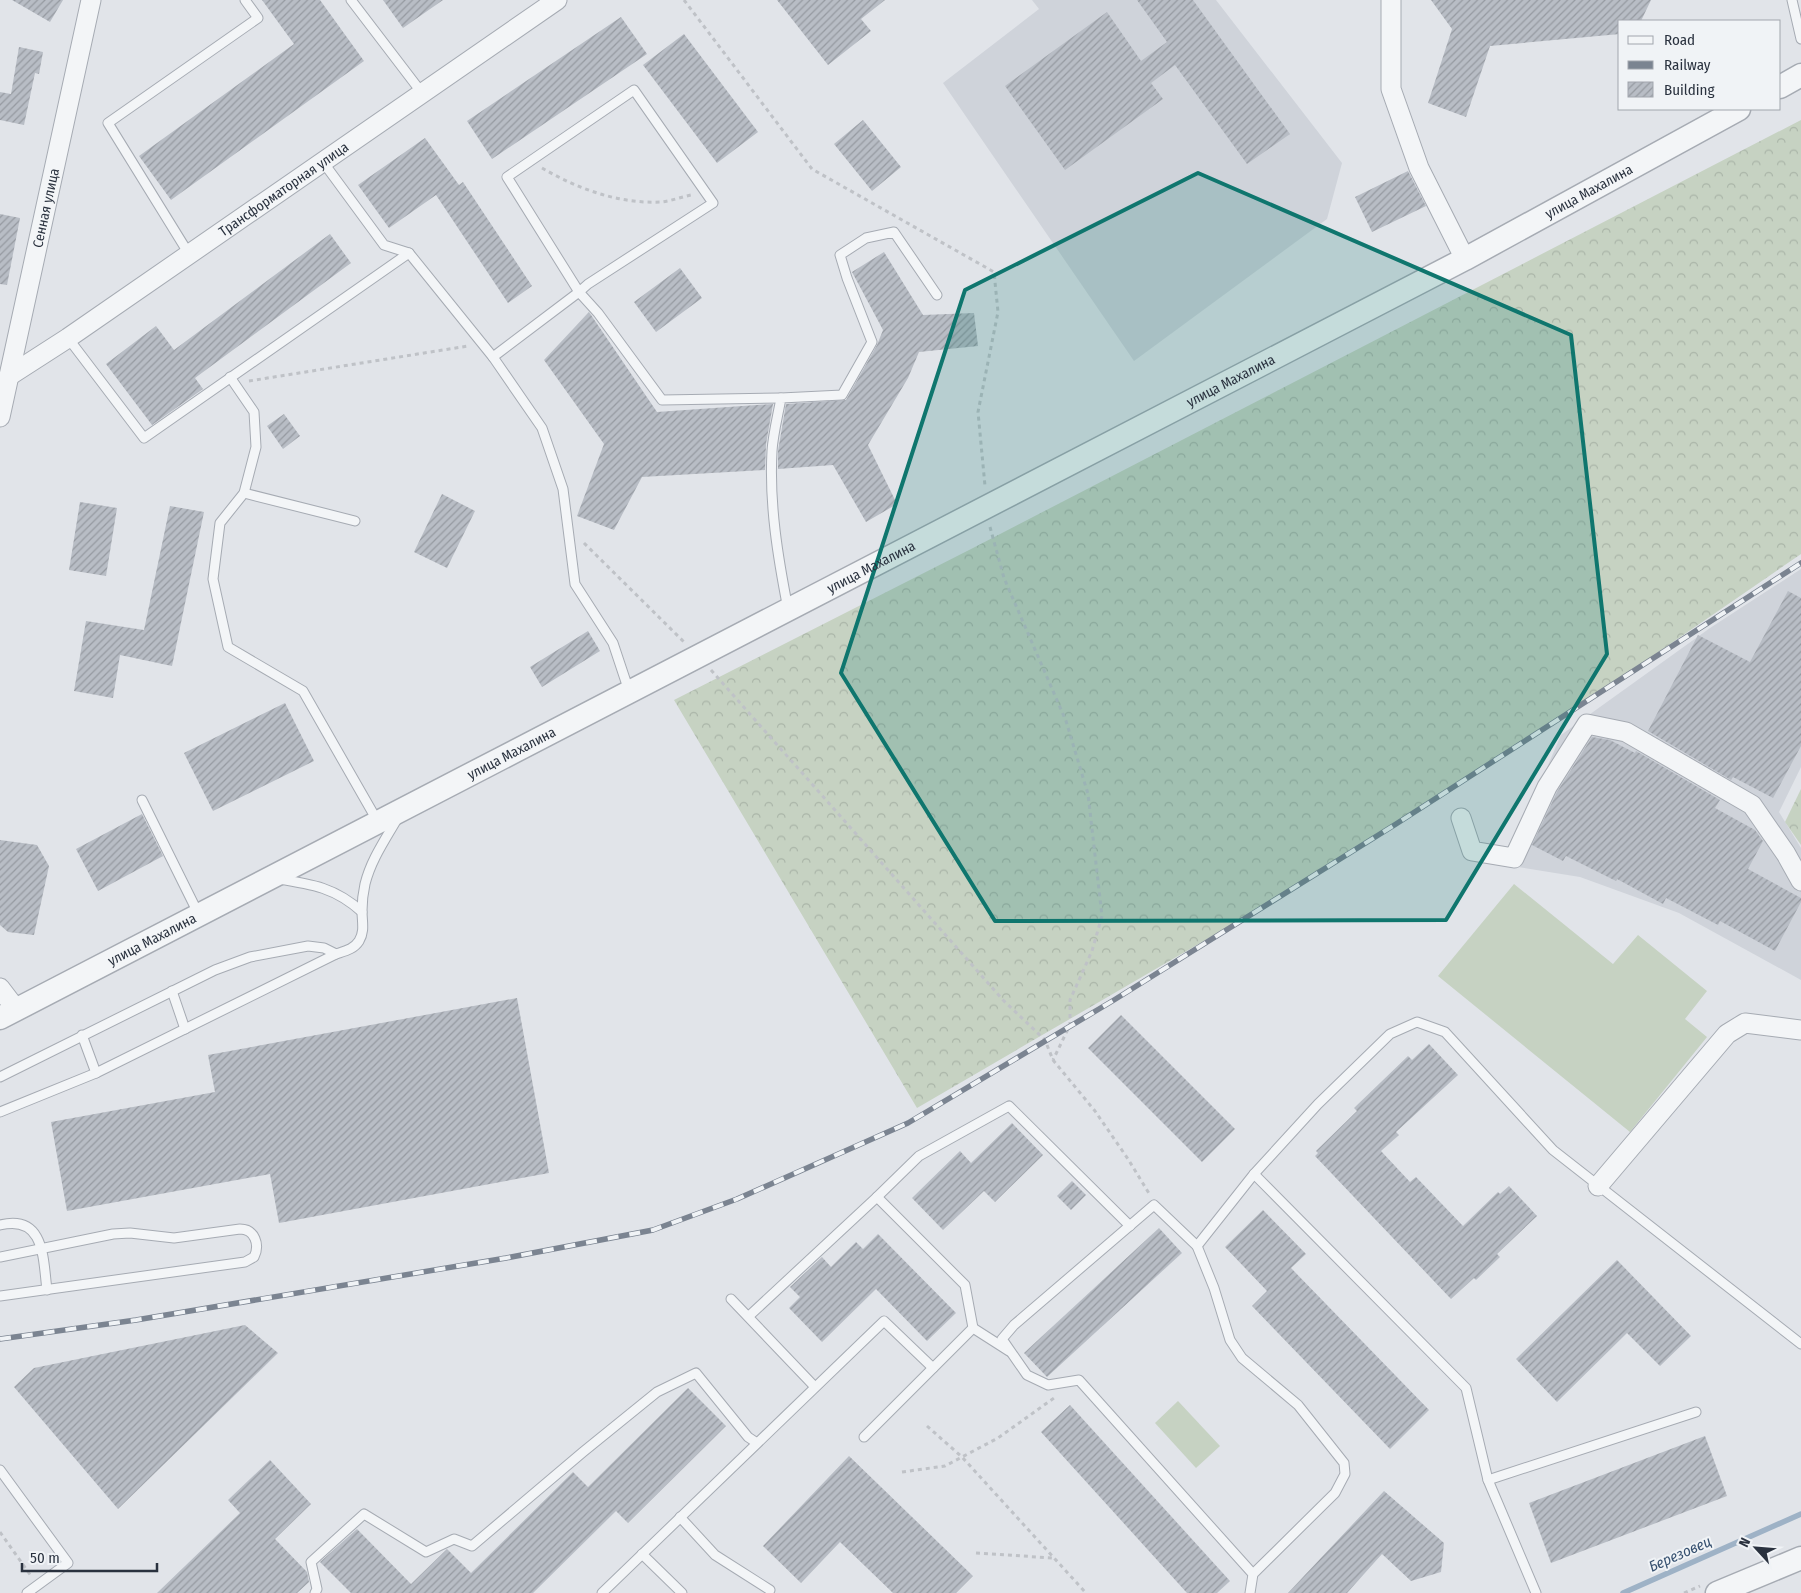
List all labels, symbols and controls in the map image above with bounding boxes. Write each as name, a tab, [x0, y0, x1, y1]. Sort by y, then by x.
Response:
legend	[1618, 20, 1781, 110]
text: Road	[1664, 31, 1695, 49]
text: Railway	[1664, 56, 1711, 74]
text: Building	[1664, 81, 1715, 99]
street label: Трансформаторная улица	[215, 139, 352, 240]
street label: улица Махалина	[1542, 161, 1636, 222]
street label: Сенная улица	[29, 167, 63, 249]
street label: улица Махалина	[1184, 351, 1278, 411]
street label: улица Махалина	[824, 537, 918, 597]
street label: улица Махалина	[465, 724, 559, 783]
street label: улица Махалина	[105, 910, 199, 970]
north arrow	[1731, 1523, 1781, 1573]
water label: Березовец	[1646, 1532, 1714, 1576]
text: N	[1735, 1535, 1754, 1550]
scale bar	[22, 1540, 158, 1572]
text: 50 m	[30, 1549, 60, 1567]

